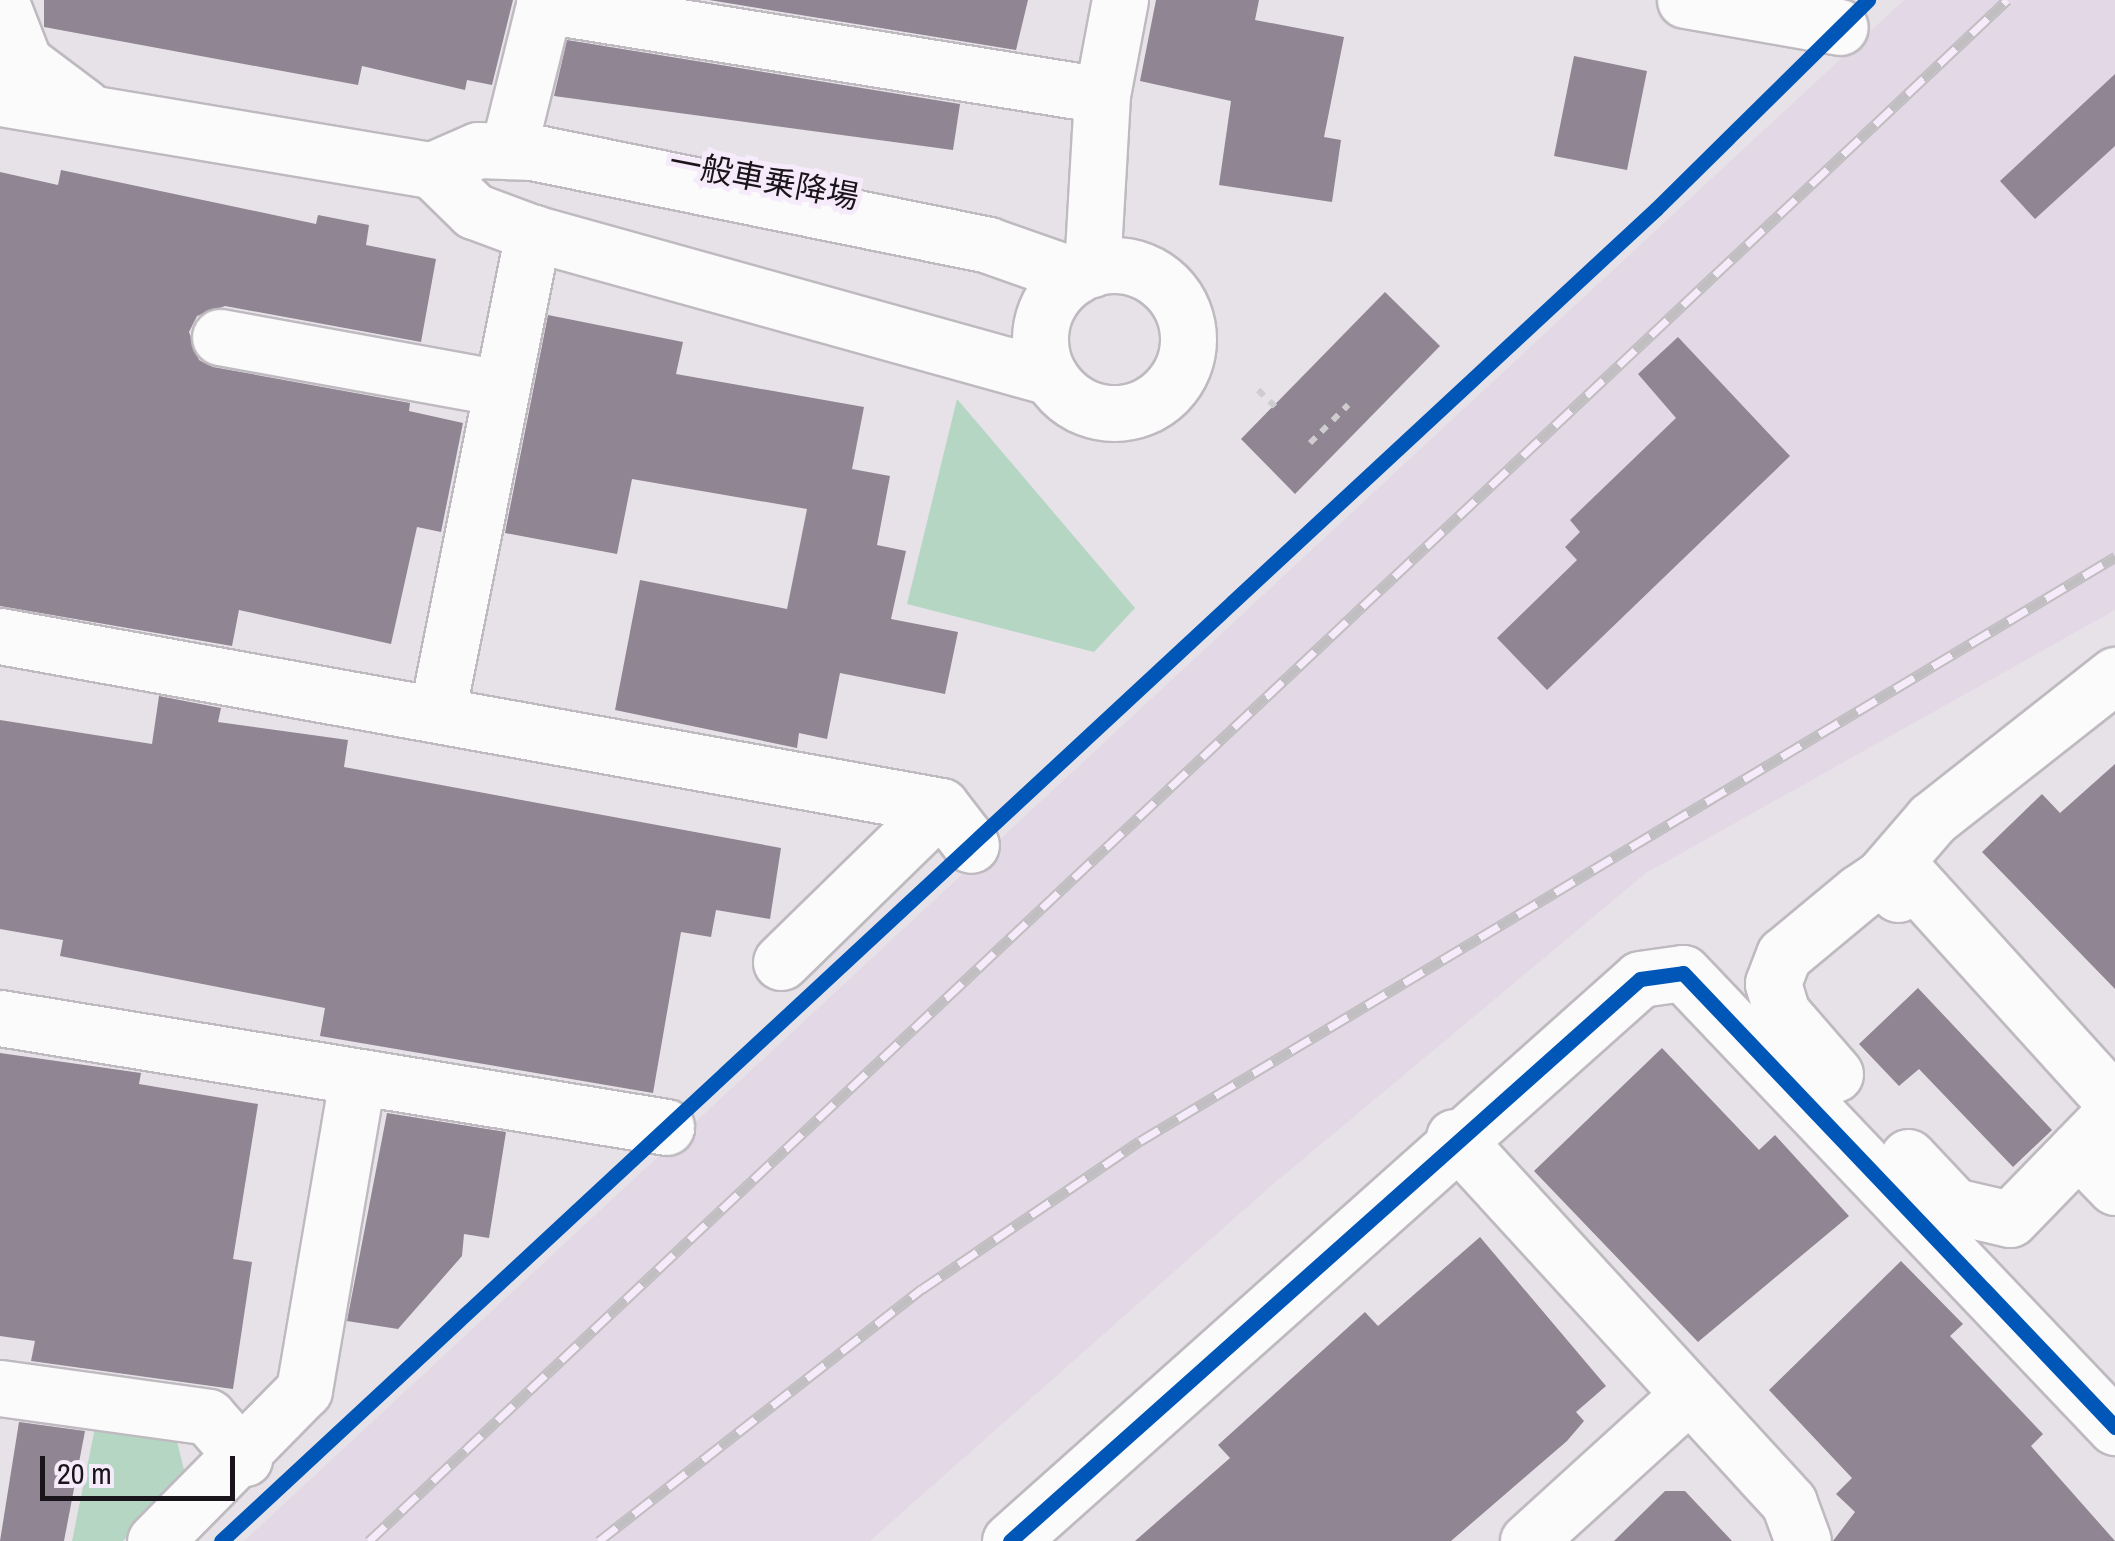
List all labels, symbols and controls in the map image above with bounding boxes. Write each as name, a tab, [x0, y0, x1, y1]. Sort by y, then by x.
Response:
street label: 一般車乗降場	[666, 143, 862, 217]
scale bar	[45, 1436, 240, 1498]
text: 20 m	[57, 1453, 112, 1493]

